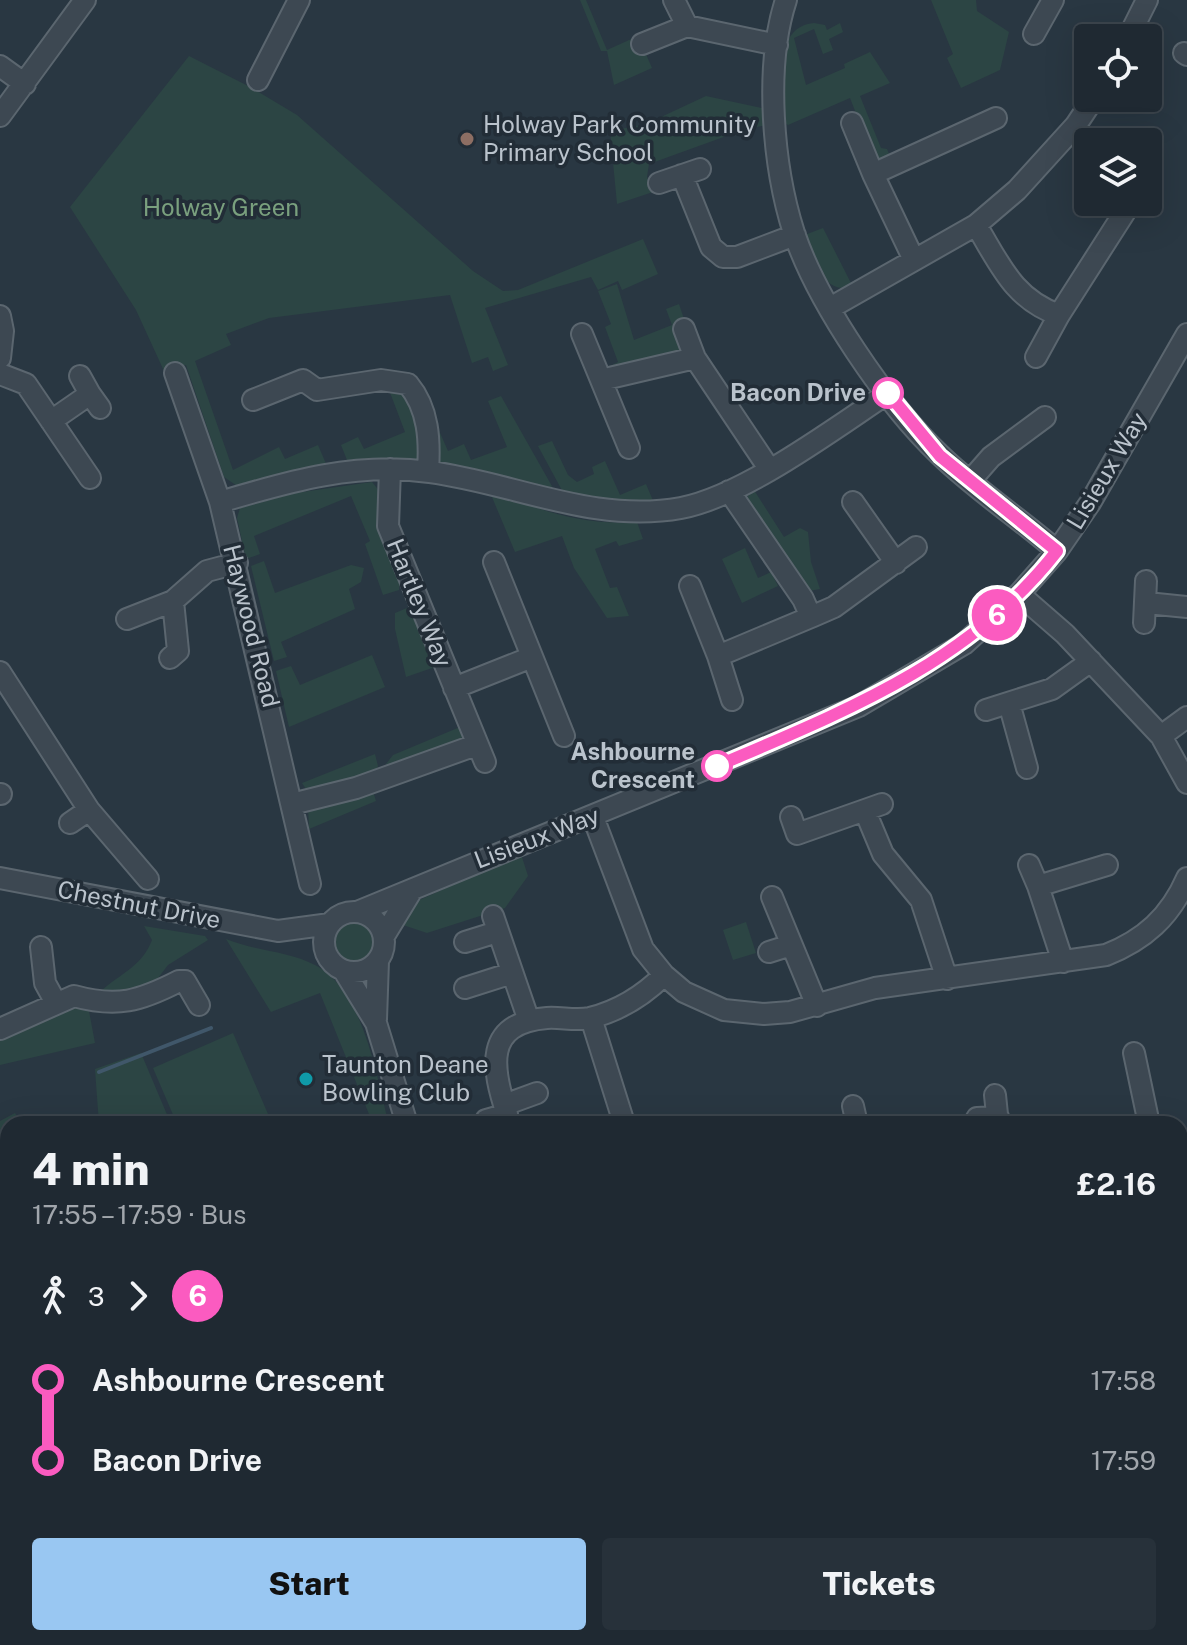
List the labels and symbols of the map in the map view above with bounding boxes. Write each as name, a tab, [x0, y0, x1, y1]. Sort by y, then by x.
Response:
place label: Holway Park Community Primary School	[483, 110, 756, 166]
marker: Holway Park Community Primary School	[458, 130, 476, 148]
park label: Holway Green	[143, 193, 299, 221]
place label: Bacon Drive	[730, 378, 866, 406]
marker: Bacon Drive	[873, 378, 903, 408]
street label: Lisieux Way	[1060, 407, 1152, 534]
street label: Hartley Way	[382, 534, 458, 671]
street label: Haywood Road	[218, 541, 286, 710]
line badge: 6	[971, 589, 1023, 641]
place label: Ashbourne Crescent	[570, 737, 695, 793]
marker: Ashbourne Crescent	[702, 751, 732, 781]
street label: Lisieux Way	[470, 800, 603, 874]
street label: Chestnut Drive	[55, 874, 223, 934]
place label: Taunton Deane Bowling Club	[322, 1050, 489, 1106]
marker: Taunton Deane Bowling Club	[297, 1070, 315, 1088]

